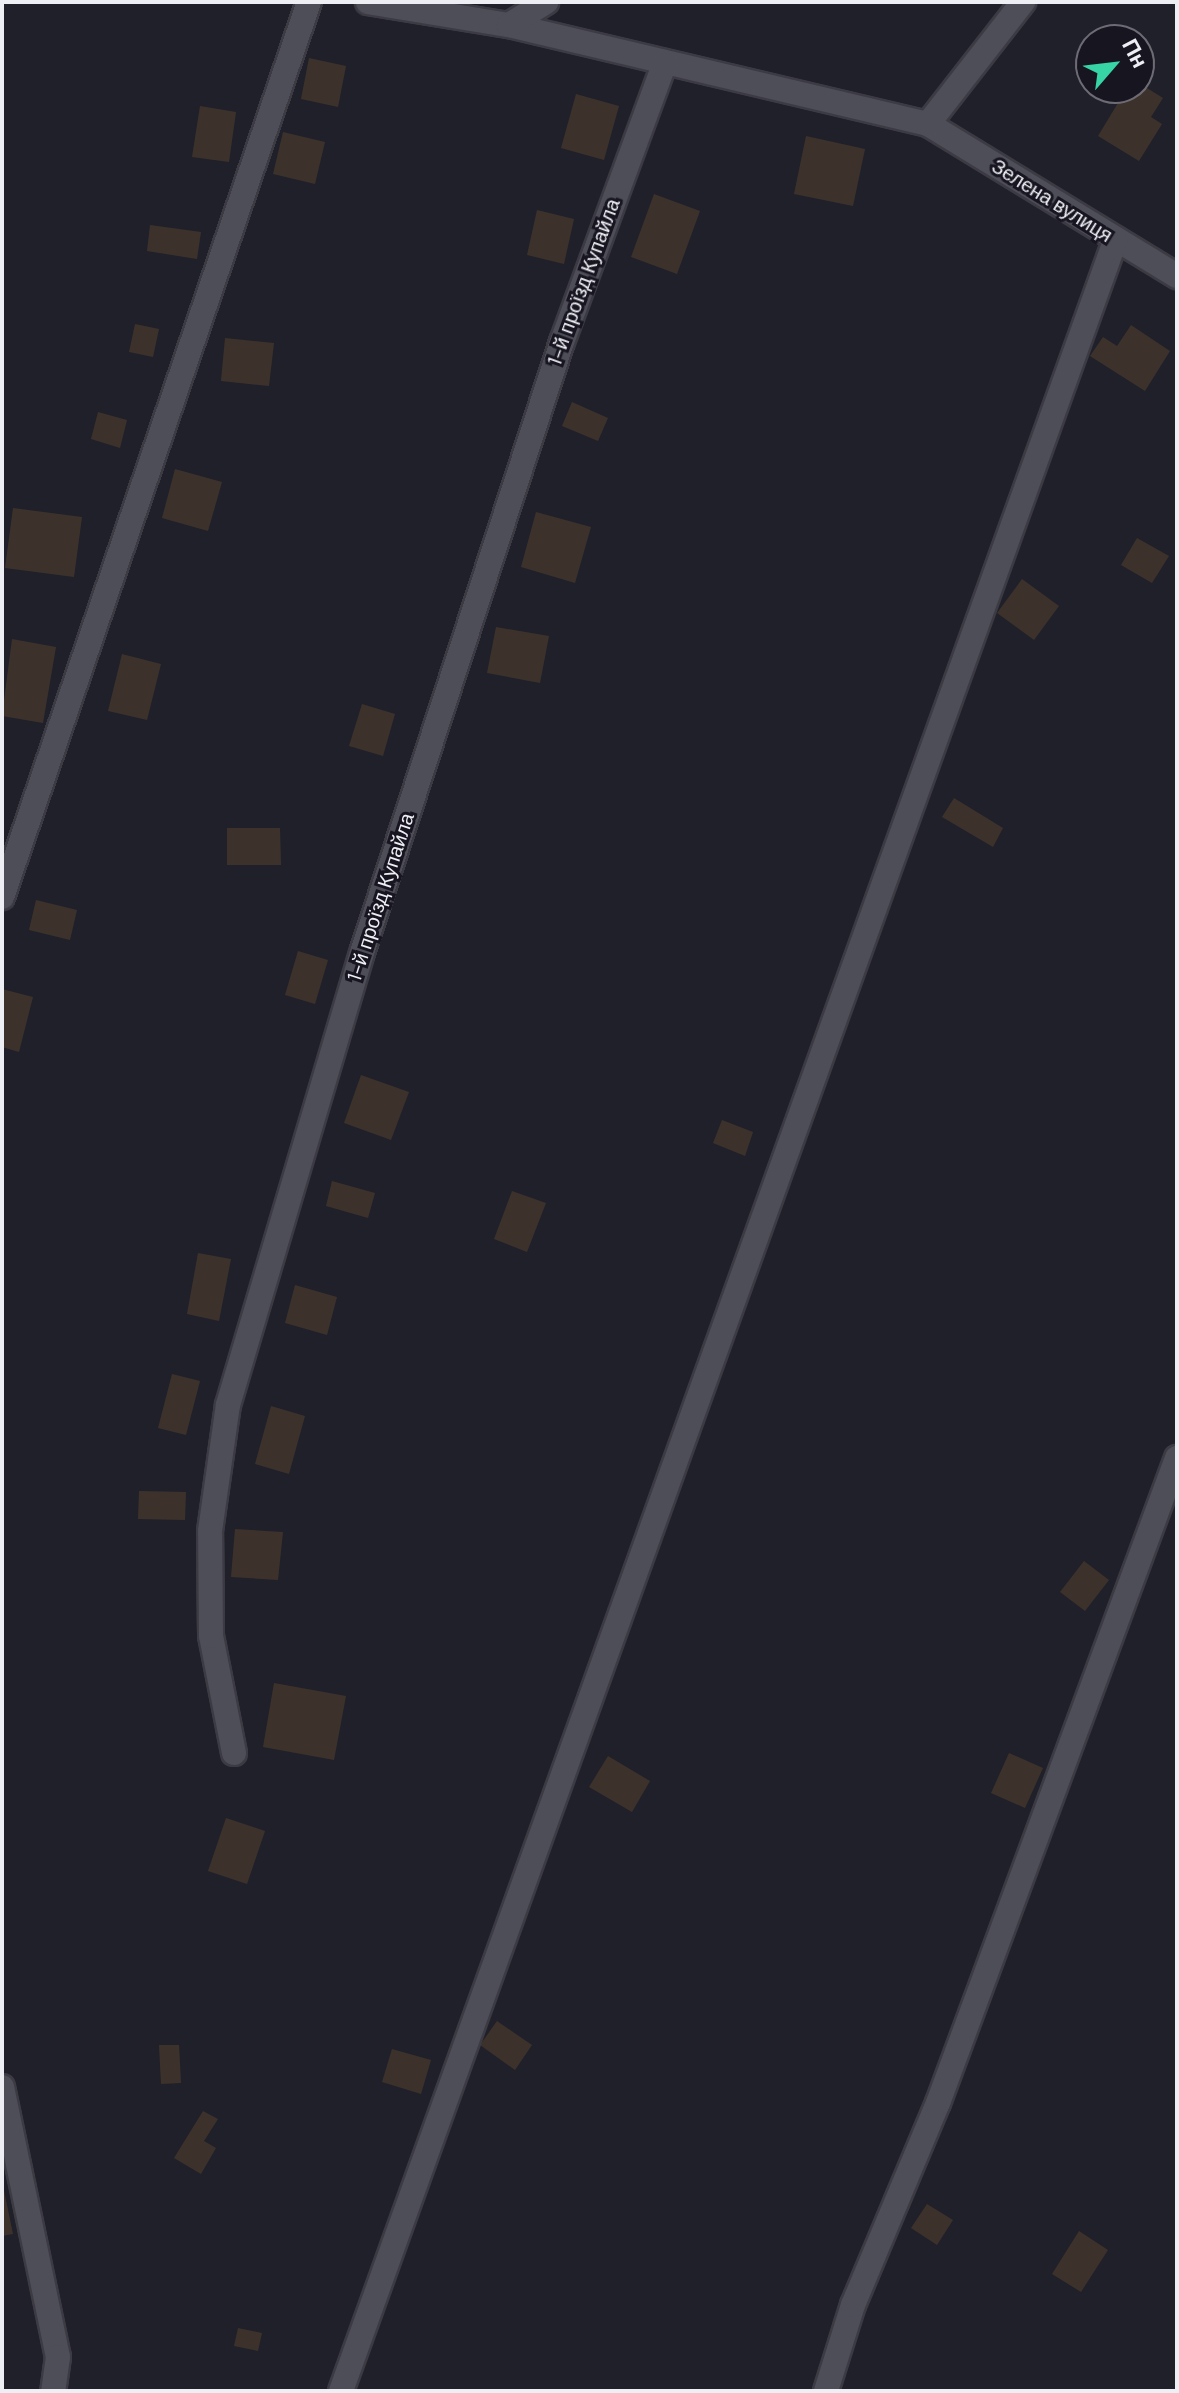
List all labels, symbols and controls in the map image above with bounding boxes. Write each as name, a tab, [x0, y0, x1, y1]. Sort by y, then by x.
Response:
north arrow	[1075, 24, 1155, 104]
text: Пн	[1115, 34, 1154, 73]
street label: Зелена вулиця	[987, 154, 1117, 248]
street label: 1-й проїзд Купайла	[543, 195, 625, 369]
street label: 1-й проїзд Купайла	[342, 810, 420, 984]

